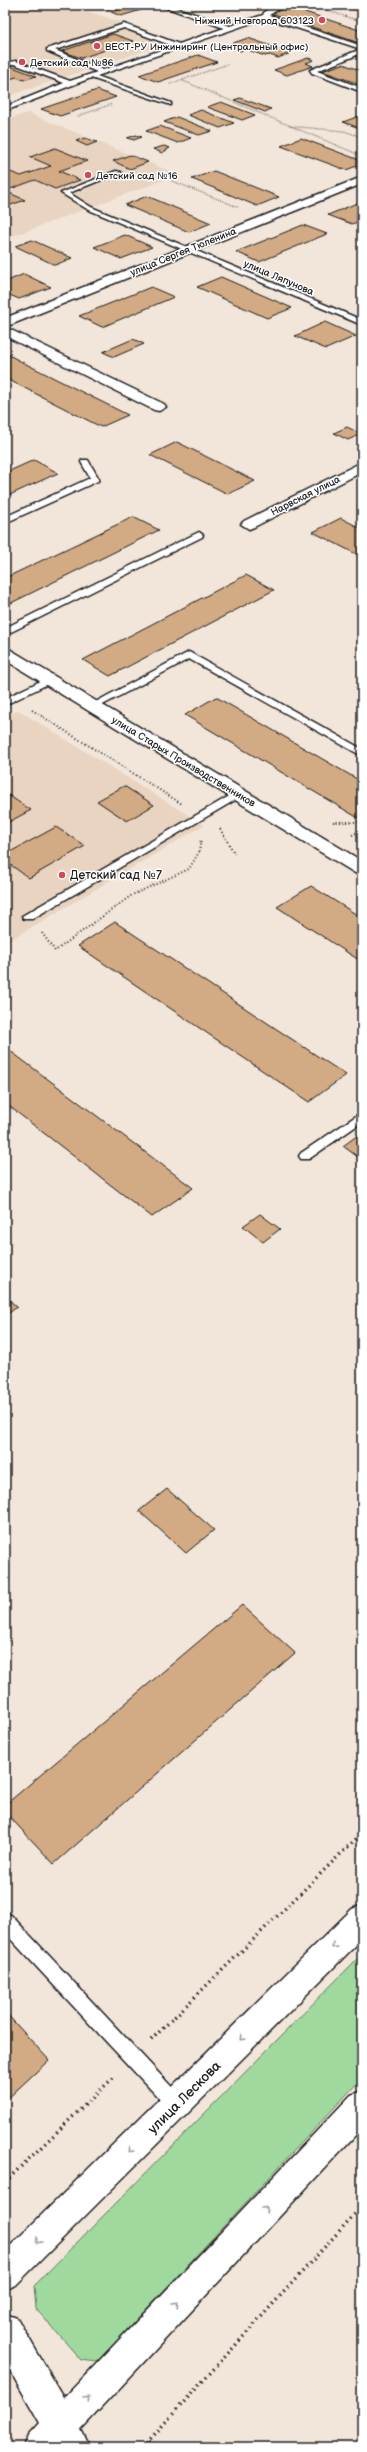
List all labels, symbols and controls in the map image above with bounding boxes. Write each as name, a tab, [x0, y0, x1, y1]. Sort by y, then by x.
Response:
place label: Нижний Новгород 603123	[194, 15, 314, 27]
marker: Нижний Новгород 603123	[317, 15, 327, 25]
marker: ВЕСТ-РУ Инжиниринг (Центральный офис)	[92, 41, 102, 51]
place label: ВЕСТ-РУ Инжиниринг (Центральный офис)	[105, 41, 309, 53]
marker: Детский сад №86	[17, 57, 27, 67]
place label: Детский сад №86	[30, 57, 114, 69]
marker: Детский сад №16	[83, 170, 93, 180]
place label: Детский сад №16	[96, 170, 178, 182]
street label: улица Сергея Тюленина	[129, 225, 238, 279]
street label: улица Ляпунова	[242, 258, 315, 298]
street label: Нарвская улица	[269, 473, 342, 519]
street label: улица Старых Производственников	[110, 714, 258, 810]
place label: Детский сад №7	[70, 868, 162, 883]
marker: Детский сад №7	[57, 870, 67, 880]
one-way arrow	[331, 1941, 339, 1949]
one-way arrow	[239, 2033, 247, 2041]
street label: улица Лескова	[144, 2057, 225, 2137]
one-way arrow	[127, 2145, 135, 2153]
one-way arrow	[260, 2206, 268, 2214]
one-way arrow	[35, 2236, 43, 2244]
one-way arrow	[171, 2301, 178, 2308]
one-way arrow	[82, 2395, 90, 2403]

